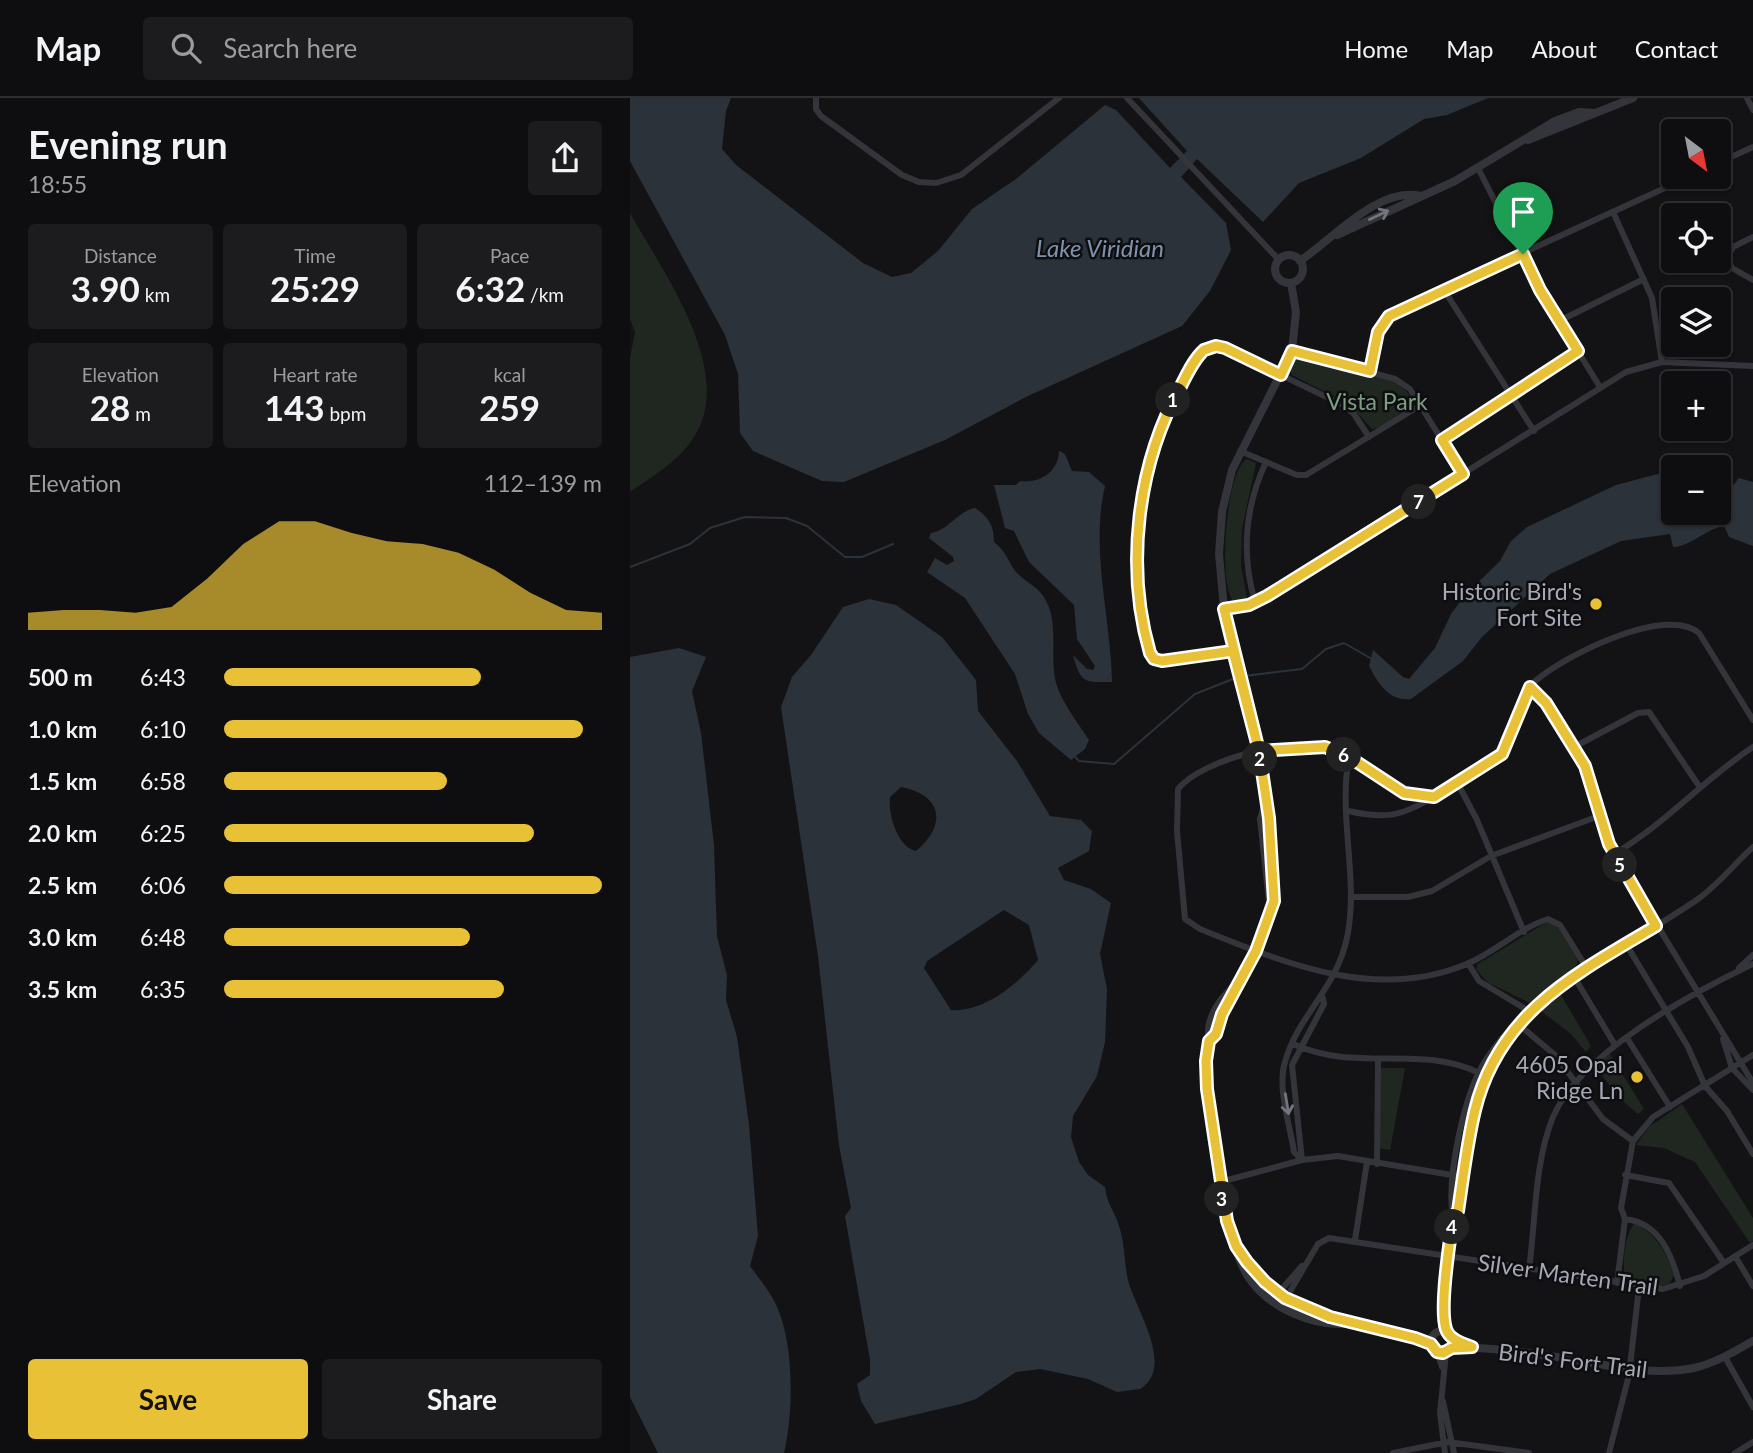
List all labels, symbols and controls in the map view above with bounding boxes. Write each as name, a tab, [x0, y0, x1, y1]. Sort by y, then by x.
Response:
search box	[143, 17, 633, 80]
text: Map	[35, 28, 101, 68]
icon: search	[167, 29, 205, 67]
text: Search here	[223, 32, 357, 64]
text: Home	[1344, 34, 1408, 63]
text: Map	[1446, 34, 1494, 63]
text: About	[1532, 34, 1597, 63]
text: Contact	[1635, 34, 1718, 63]
north arrow	[1661, 119, 1731, 189]
map controls	[1661, 119, 1731, 525]
text: Evening run	[28, 121, 228, 167]
button: share	[528, 121, 602, 195]
text: 18:55	[28, 170, 87, 198]
pin	[1493, 182, 1553, 254]
icon: arrive	[1504, 193, 1542, 231]
button: locate	[1661, 203, 1731, 273]
one-way arrow	[1368, 208, 1389, 221]
water label: Lake Viridian	[1036, 233, 1164, 262]
text: Distance	[84, 244, 157, 267]
text: Time	[294, 244, 336, 267]
text: Pace	[490, 244, 529, 267]
text: 3.90	[71, 267, 140, 309]
text: 25:29	[270, 267, 360, 309]
text: 6:32	[455, 267, 525, 309]
text: km	[140, 283, 170, 306]
text: /km	[525, 283, 564, 306]
button: layers	[1661, 287, 1731, 357]
text: Elevation	[82, 363, 159, 386]
text: Heart rate	[272, 363, 358, 386]
text: kcal	[494, 363, 526, 386]
button: +	[1661, 371, 1731, 441]
pin: 1	[1156, 382, 1190, 418]
text: 28	[90, 386, 130, 428]
text: 143	[264, 386, 325, 428]
text: 259	[479, 386, 540, 428]
park label: Vista Park	[1326, 387, 1428, 415]
text: 1	[1167, 388, 1178, 411]
text: m	[130, 402, 151, 425]
text: bpm	[325, 402, 366, 425]
button: −	[1661, 455, 1731, 525]
text: Elevation	[28, 469, 121, 497]
text: 112–139 m	[484, 469, 602, 497]
pin: 7	[1402, 484, 1436, 520]
text: 7	[1413, 490, 1424, 513]
place label: Historic Bird's Fort Site	[1442, 577, 1582, 631]
marker: Historic Bird's Fort Site	[1588, 596, 1604, 612]
text: 500 m	[28, 663, 93, 691]
text: 6:43	[140, 663, 186, 691]
text: 1.0 km	[28, 715, 97, 743]
text: 6:10	[140, 715, 186, 743]
pin: 6	[1326, 738, 1362, 772]
pin: 2	[1242, 742, 1278, 776]
text: 6	[1338, 743, 1349, 766]
text: 2	[1254, 747, 1265, 770]
text: 1.5 km	[28, 767, 97, 795]
text: 6:58	[140, 767, 186, 795]
text: 2.0 km	[28, 819, 97, 847]
text: 6:25	[140, 819, 186, 847]
pin: 5	[1602, 848, 1637, 882]
text: 5	[1614, 853, 1625, 876]
text: 2.5 km	[28, 871, 97, 899]
text: 6:06	[140, 871, 186, 899]
text: 3.0 km	[28, 923, 97, 951]
text: 6:48	[140, 923, 186, 951]
text: 3.5 km	[28, 975, 97, 1003]
text: 6:35	[140, 975, 186, 1003]
place label: 4605 Opal Ridge Ln	[1516, 1050, 1623, 1104]
marker: 4605 Opal Ridge Ln	[1629, 1069, 1645, 1085]
one-way arrow	[1281, 1092, 1294, 1115]
pin: 3	[1204, 1182, 1240, 1216]
text: 3	[1216, 1187, 1227, 1210]
pin: 4	[1434, 1210, 1470, 1244]
text: 4	[1446, 1215, 1457, 1238]
street label: Silver Marten Trail	[1476, 1247, 1660, 1301]
street label: Bird's Fort Trail	[1497, 1337, 1649, 1383]
button: Save	[28, 1359, 308, 1439]
button: Share	[322, 1359, 602, 1439]

